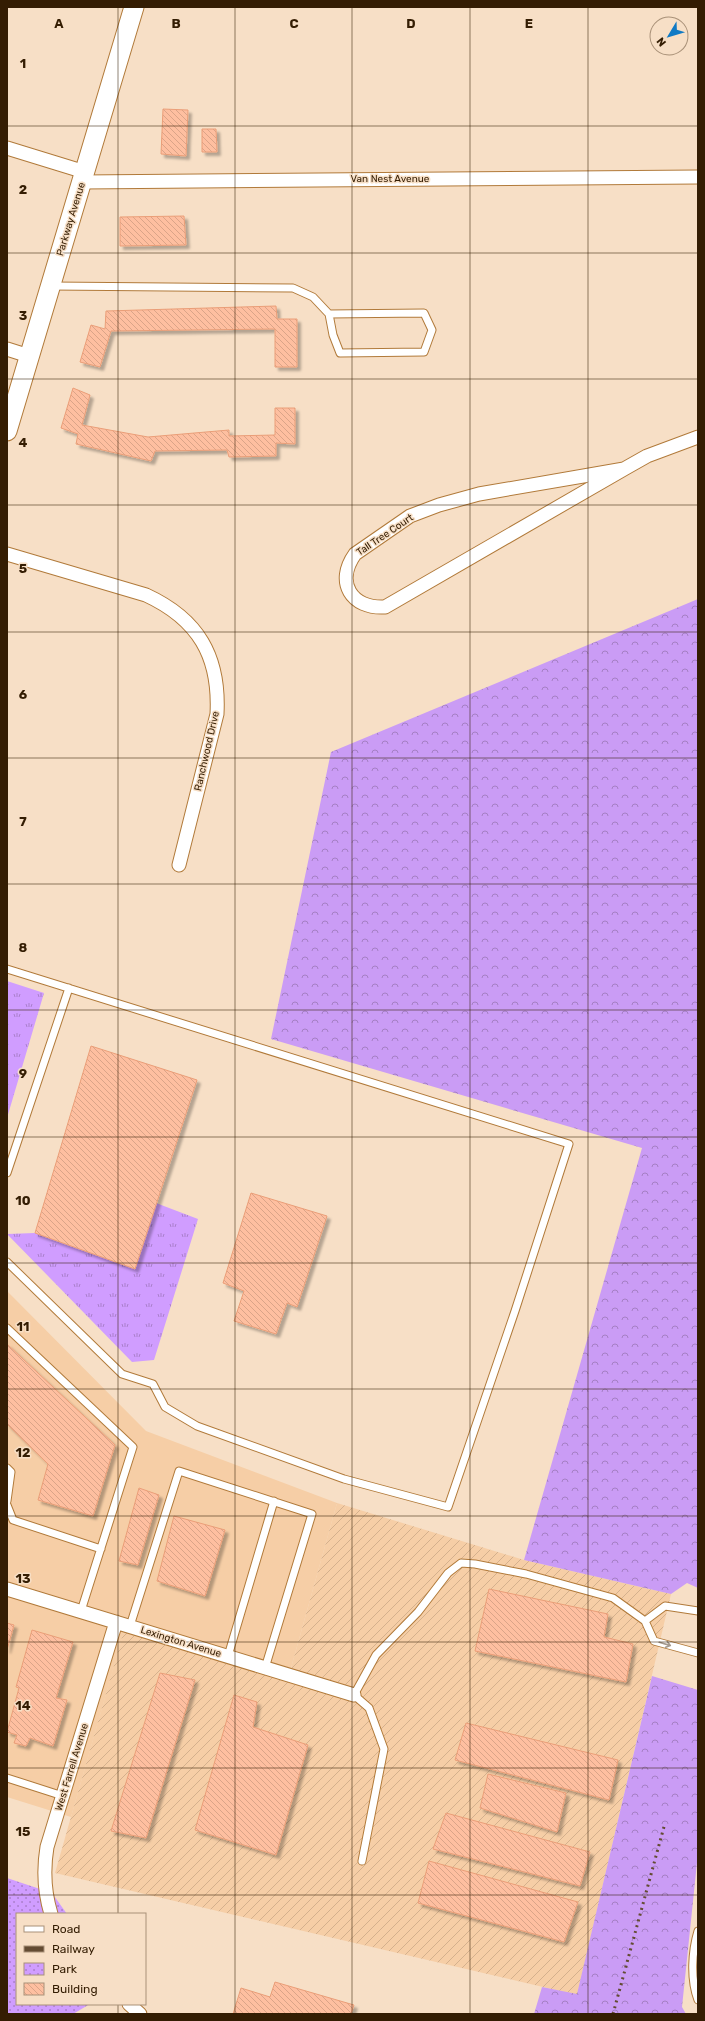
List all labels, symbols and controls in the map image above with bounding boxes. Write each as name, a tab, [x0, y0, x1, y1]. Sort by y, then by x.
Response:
text: A	[54, 16, 64, 31]
text: B	[171, 16, 181, 31]
text: C	[289, 16, 299, 31]
text: D	[406, 16, 416, 31]
text: E	[525, 16, 533, 31]
north arrow	[649, 16, 689, 56]
text: N	[654, 35, 669, 49]
text: 1	[20, 56, 26, 71]
street label: Van Nest Avenue	[351, 173, 430, 185]
street label: Parkway Avenue	[54, 180, 88, 257]
text: 2	[19, 182, 27, 197]
text: 3	[19, 308, 28, 323]
text: 4	[19, 435, 28, 450]
street label: Tall Tree Court	[354, 512, 416, 558]
text: 5	[19, 561, 27, 576]
text: 6	[19, 687, 28, 702]
street label: Ranchwood Drive	[192, 710, 222, 792]
text: 7	[19, 814, 27, 829]
text: 8	[19, 940, 28, 955]
text: 9	[19, 1066, 27, 1081]
text: 10	[15, 1193, 31, 1208]
text: 11	[17, 1319, 29, 1334]
text: 12	[16, 1445, 30, 1460]
text: 13	[15, 1571, 31, 1586]
street label: Lexington Avenue	[139, 1624, 223, 1660]
one-way arrow	[659, 1641, 672, 1649]
text: 14	[15, 1698, 31, 1713]
street label: West Farrell Avenue	[53, 1721, 91, 1812]
text: 15	[16, 1824, 30, 1839]
legend	[16, 1913, 146, 2005]
text: Road	[52, 1922, 80, 1936]
text: Railway	[52, 1942, 95, 1956]
text: Park	[52, 1962, 78, 1976]
text: Building	[52, 1982, 98, 1996]

